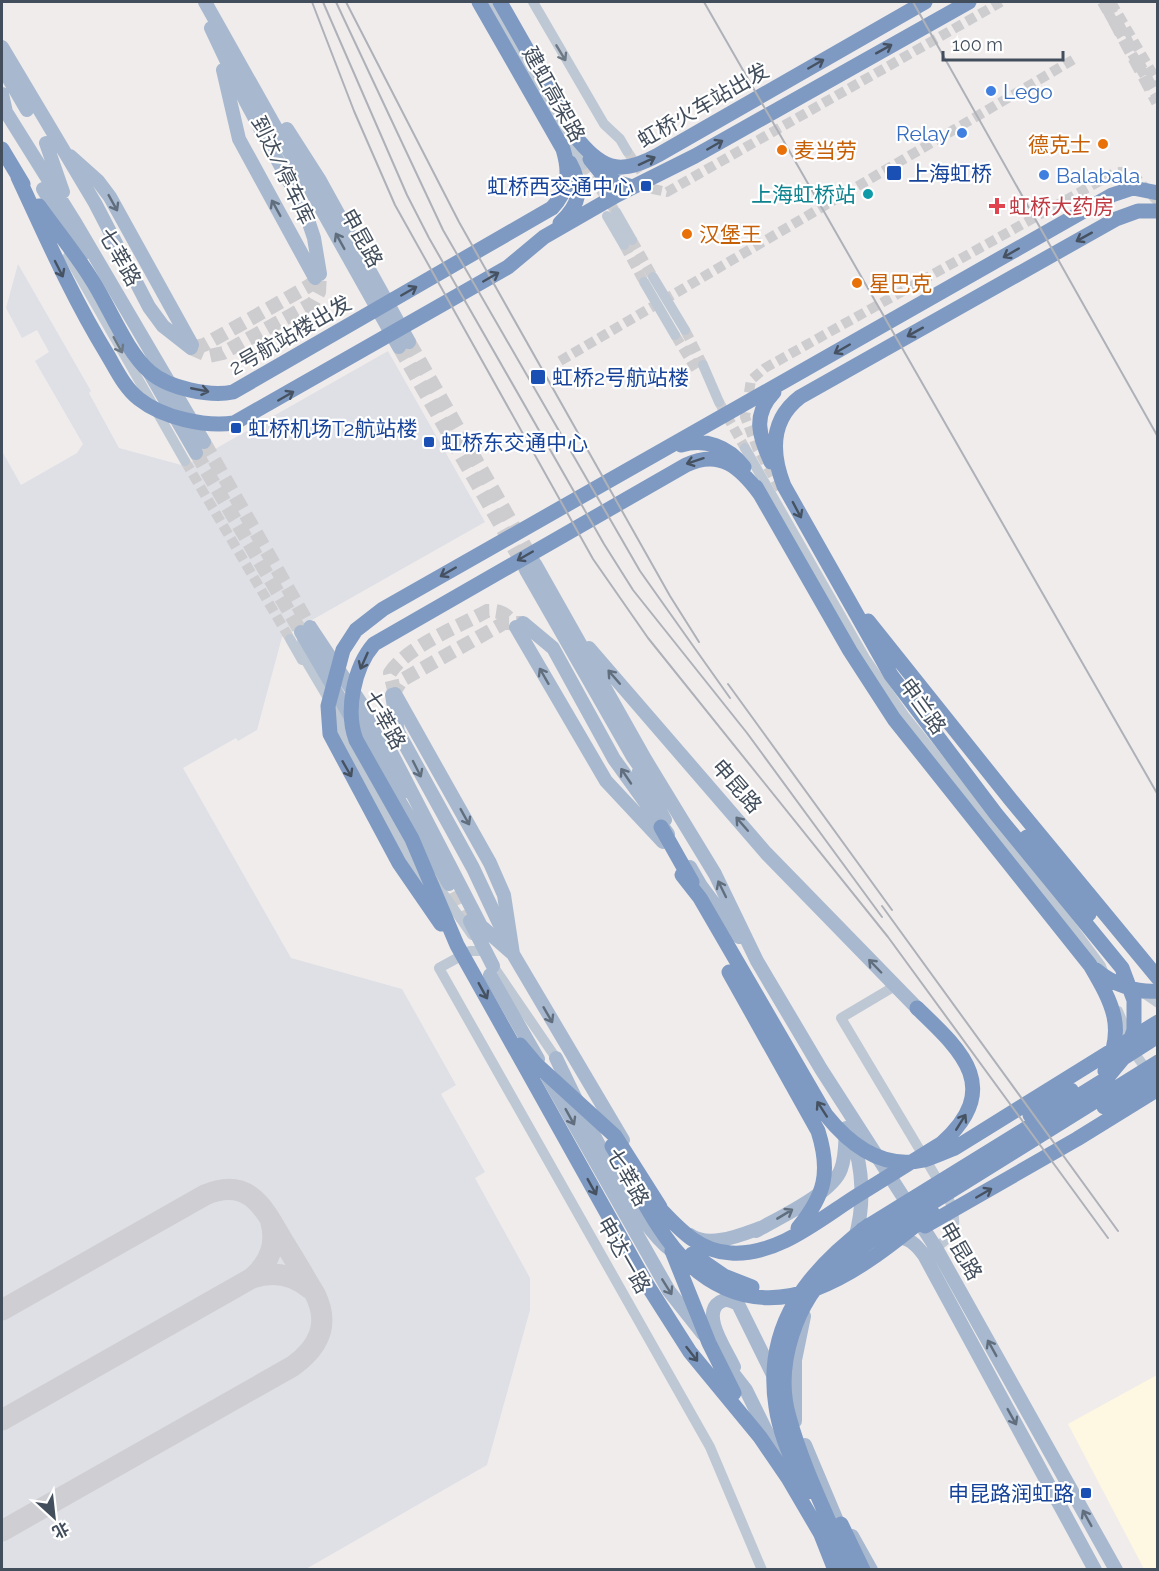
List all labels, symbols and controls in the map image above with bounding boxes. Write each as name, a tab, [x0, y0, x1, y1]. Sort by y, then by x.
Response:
scale bar	[943, 24, 1063, 62]
text: 100 m	[952, 34, 1003, 55]
street label: 建虹高架路	[518, 42, 590, 146]
one-way arrow	[875, 43, 892, 55]
one-way arrow	[556, 44, 568, 61]
street label: 虹桥火车站出发	[633, 57, 773, 153]
one-way arrow	[807, 58, 824, 70]
place label: Lego	[1003, 79, 1053, 104]
marker: Lego	[984, 84, 998, 98]
street label: 到达/停车库	[246, 112, 320, 228]
place label: Relay	[896, 121, 950, 146]
marker: Relay	[955, 126, 969, 140]
place label: 德克士	[1028, 132, 1091, 157]
marker: 德克士	[1096, 137, 1110, 151]
place label: 麦当劳	[794, 138, 857, 163]
one-way arrow	[705, 139, 723, 150]
marker: 麦当劳	[775, 143, 789, 157]
one-way arrow	[637, 154, 655, 166]
place label: 上海虹桥	[908, 161, 992, 186]
place label: Balabala	[1056, 163, 1140, 188]
marker: 上海虹桥	[885, 164, 903, 182]
marker: Balabala	[1037, 168, 1051, 182]
place label: 虹桥西交通中心	[487, 174, 634, 199]
marker: 虹桥西交通中心	[639, 179, 653, 193]
place label: 上海虹桥站	[751, 182, 856, 207]
marker: 上海虹桥站	[861, 187, 875, 201]
one-way arrow	[108, 194, 119, 212]
place label: 虹桥大药房	[1009, 194, 1114, 219]
marker: 虹桥大药房	[990, 199, 1004, 213]
one-way arrow	[270, 200, 282, 217]
street label: 申昆路	[336, 204, 388, 272]
place label: 汉堡王	[699, 222, 762, 247]
street label: 七莘路	[93, 223, 147, 291]
marker: 汉堡王	[680, 227, 694, 241]
one-way arrow	[1076, 231, 1093, 243]
one-way arrow	[334, 233, 346, 250]
one-way arrow	[1003, 247, 1020, 259]
one-way arrow	[54, 260, 66, 278]
one-way arrow	[482, 271, 499, 283]
place label: 星巴克	[869, 271, 932, 296]
marker: 星巴克	[850, 276, 864, 290]
one-way arrow	[400, 285, 417, 297]
street label: 2号航站楼出发	[224, 290, 356, 380]
one-way arrow	[906, 327, 923, 339]
one-way arrow	[112, 336, 124, 353]
one-way arrow	[834, 344, 851, 356]
place label: 虹桥2号航站楼	[552, 365, 689, 390]
marker: 虹桥2号航站楼	[529, 368, 547, 386]
one-way arrow	[190, 385, 209, 396]
one-way arrow	[277, 389, 294, 401]
place label: 虹桥机场T2航站楼	[248, 416, 418, 441]
marker: 虹桥机场T2航站楼	[229, 421, 243, 435]
place label: 虹桥东交通中心	[441, 430, 588, 455]
marker: 虹桥东交通中心	[422, 435, 436, 449]
one-way arrow	[687, 457, 705, 468]
one-way arrow	[791, 501, 803, 518]
one-way arrow	[517, 550, 534, 562]
one-way arrow	[440, 567, 457, 579]
one-way arrow	[358, 651, 369, 669]
one-way arrow	[538, 668, 550, 685]
one-way arrow	[607, 670, 621, 685]
street label: 申兰路	[894, 673, 952, 739]
street label: 七莘路	[359, 686, 411, 754]
street label: 申昆路	[707, 754, 767, 818]
one-way arrow	[341, 760, 353, 777]
one-way arrow	[412, 760, 423, 778]
one-way arrow	[620, 769, 632, 785]
one-way arrow	[459, 808, 471, 825]
one-way arrow	[735, 816, 748, 832]
one-way arrow	[716, 880, 728, 898]
one-way arrow	[868, 959, 883, 974]
one-way arrow	[478, 981, 489, 999]
one-way arrow	[542, 1006, 554, 1023]
one-way arrow	[815, 1100, 828, 1117]
one-way arrow	[565, 1108, 576, 1126]
one-way arrow	[954, 1114, 967, 1131]
street label: 七莘路	[601, 1143, 655, 1211]
one-way arrow	[586, 1178, 598, 1195]
one-way arrow	[975, 1187, 992, 1199]
one-way arrow	[776, 1207, 793, 1219]
street label: 申达一路	[592, 1212, 656, 1298]
street label: 申昆路	[934, 1217, 988, 1285]
one-way arrow	[661, 1278, 674, 1295]
one-way arrow	[986, 1340, 998, 1357]
one-way arrow	[686, 1345, 698, 1361]
one-way arrow	[1006, 1408, 1018, 1425]
place label: 申昆路润虹路	[948, 1481, 1074, 1506]
marker: 申昆路润虹路	[1079, 1486, 1093, 1500]
north arrow	[24, 1487, 84, 1547]
one-way arrow	[1081, 1510, 1092, 1528]
text: 北	[49, 1518, 72, 1542]

